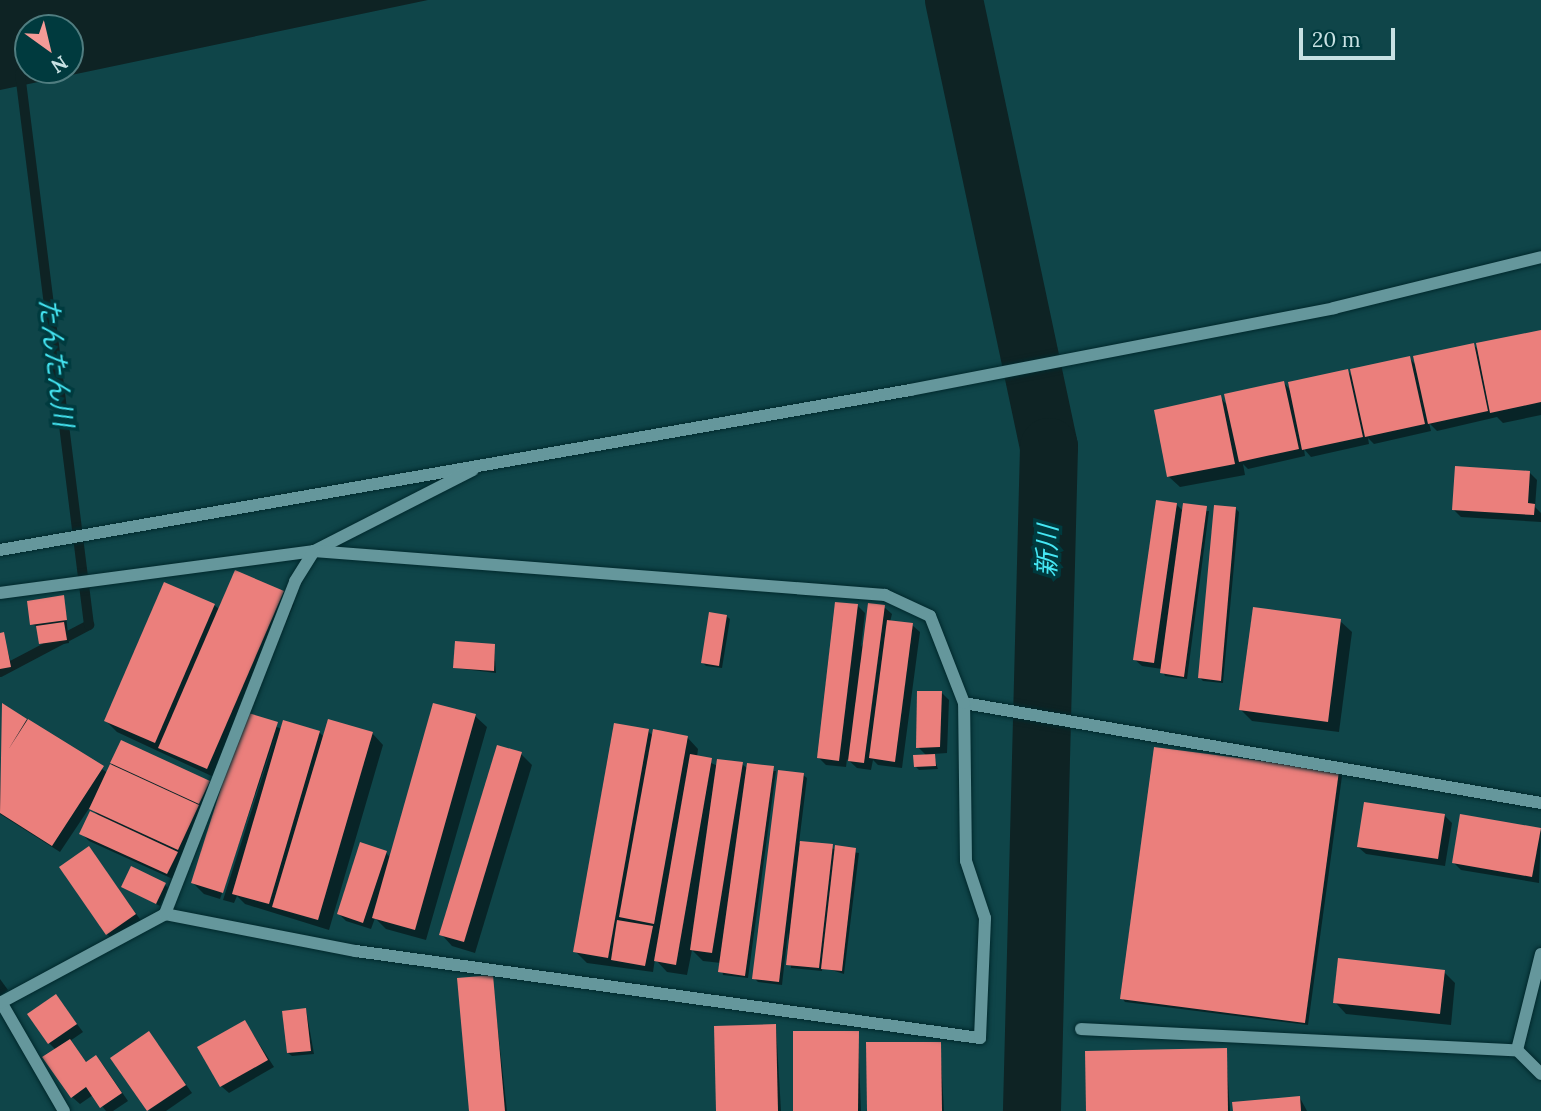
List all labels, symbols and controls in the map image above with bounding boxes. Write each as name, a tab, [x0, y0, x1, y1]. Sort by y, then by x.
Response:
north arrow	[14, 14, 84, 84]
scale bar	[1303, 14, 1399, 58]
text: 20 m	[1312, 26, 1361, 53]
text: N	[47, 51, 72, 79]
water label: たんたん川	[33, 296, 79, 428]
water label: 新川	[1031, 524, 1063, 578]

